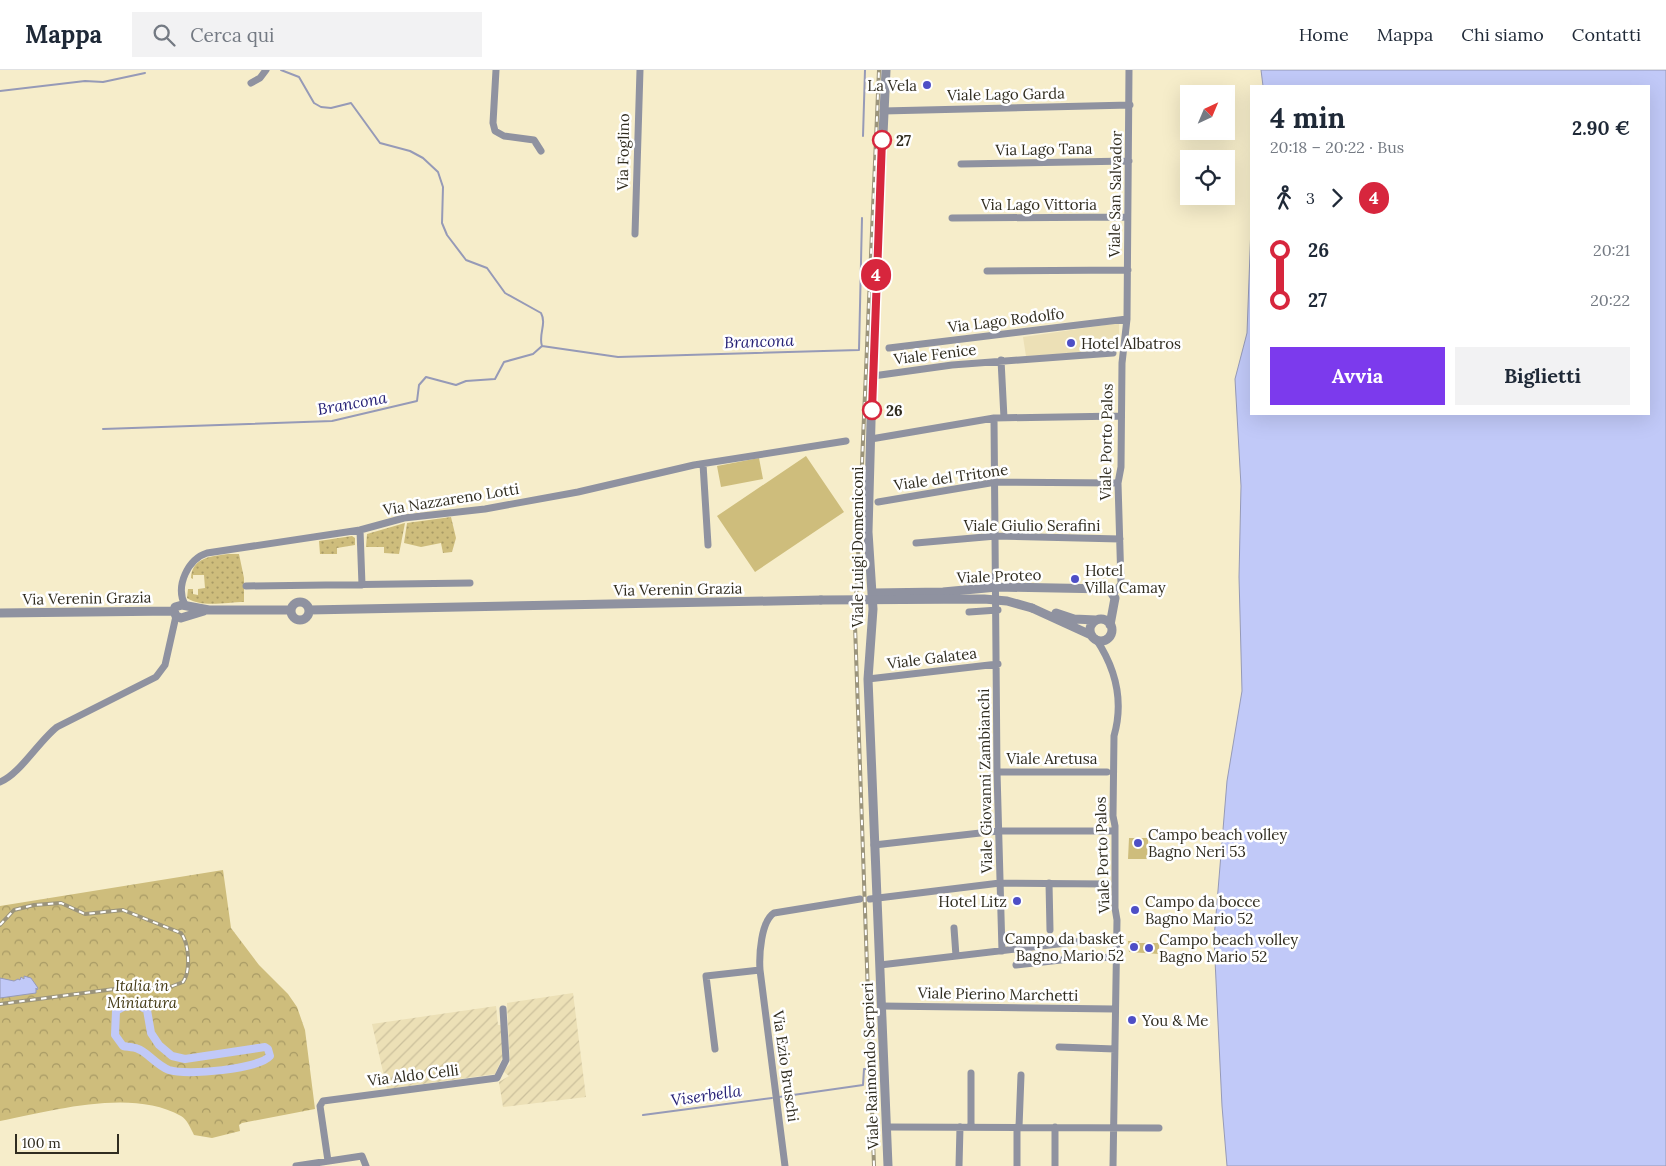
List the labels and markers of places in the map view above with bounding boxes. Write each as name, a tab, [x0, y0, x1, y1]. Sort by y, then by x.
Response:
place label: La Vela	[867, 76, 917, 95]
marker: La Vela	[921, 79, 933, 91]
marker: 27	[872, 130, 892, 150]
place label: 27	[896, 131, 911, 150]
place label: Hotel Albatros	[1081, 334, 1181, 353]
marker: Hotel Albatros	[1065, 337, 1077, 349]
marker: 26	[862, 400, 882, 420]
place label: 26	[886, 401, 903, 420]
place label: Hotel Villa Camay	[1084, 561, 1166, 597]
marker: Hotel Villa Camay	[1069, 573, 1081, 585]
place label: Campo beach volley Bagno Neri 53	[1148, 825, 1287, 861]
marker: Campo beach volley Bagno Neri 53	[1132, 837, 1144, 849]
place label: Hotel Litz	[938, 892, 1007, 911]
place label: Campo da bocce Bagno Mario 52	[1145, 892, 1260, 928]
marker: Hotel Litz	[1011, 895, 1023, 907]
marker: Campo da bocce Bagno Mario 52	[1129, 904, 1141, 916]
place label: Campo da basket Bagno Mario 52	[1005, 929, 1124, 965]
place label: Campo beach volley Bagno Mario 52	[1159, 930, 1298, 966]
marker: Campo da basket Bagno Mario 52	[1128, 941, 1140, 953]
marker: Campo beach volley Bagno Mario 52	[1143, 942, 1155, 954]
place label: You & Me	[1141, 1011, 1208, 1030]
marker: You & Me	[1126, 1014, 1138, 1026]

